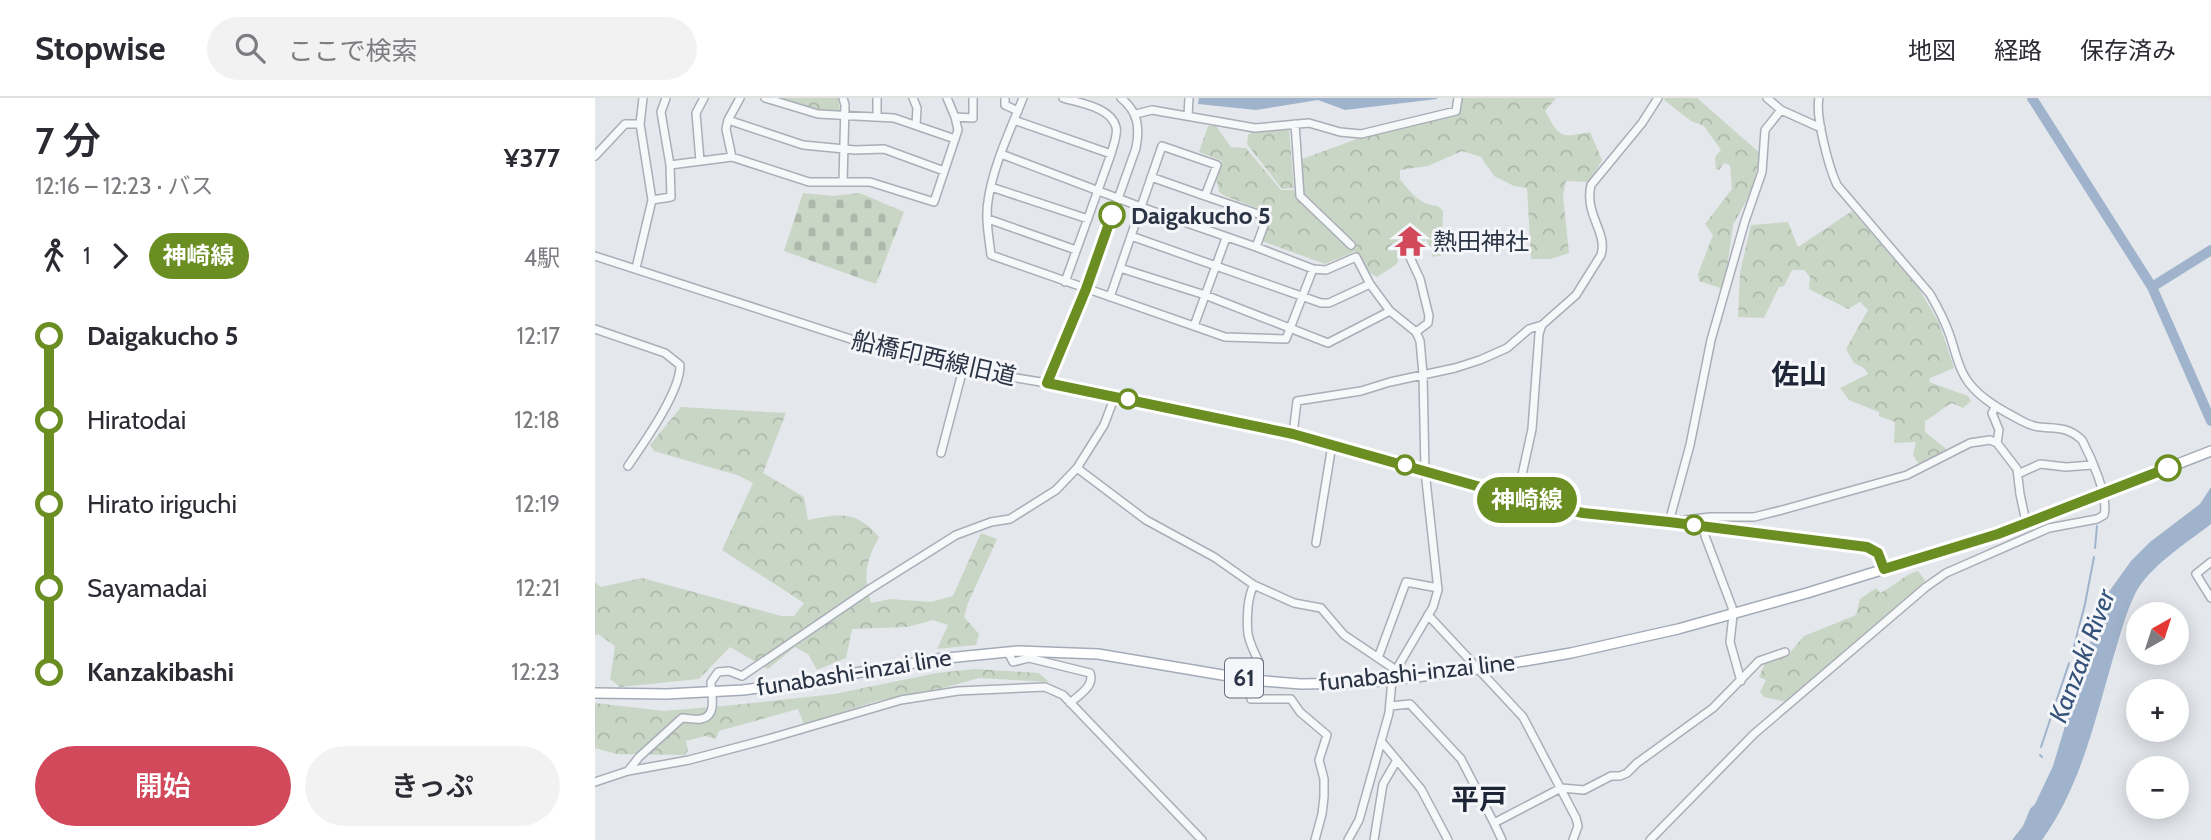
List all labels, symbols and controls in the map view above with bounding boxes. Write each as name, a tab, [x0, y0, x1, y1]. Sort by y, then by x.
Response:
search box	[207, 17, 697, 80]
text: Stopwise	[35, 28, 165, 68]
icon: search	[231, 29, 269, 67]
text: ここで検索	[287, 35, 417, 67]
text: 地図	[1908, 36, 1956, 65]
text: 経路	[1994, 36, 2042, 65]
text: 保存済み	[2080, 36, 2176, 65]
text: 7 分	[35, 117, 101, 164]
text: ¥377	[504, 142, 560, 174]
text: 12:16 – 12:23 · バス	[35, 172, 213, 200]
place label: Daigakucho 5	[1131, 201, 1271, 230]
marker: Daigakucho 5	[1099, 202, 1125, 228]
temple icon: 熱田神社	[1393, 224, 1427, 258]
place label: 熱田神社	[1433, 227, 1529, 256]
icon: walk	[35, 237, 73, 275]
icon: forward	[101, 237, 139, 275]
text: 神崎線	[163, 241, 235, 270]
text: 1	[83, 242, 91, 270]
text: 4駅	[524, 244, 560, 272]
text: Daigakucho 5	[87, 320, 238, 352]
text: 12:17	[517, 322, 560, 350]
street label: 船橋印西線旧道	[849, 325, 1019, 391]
district label: 佐山	[1771, 357, 1827, 391]
unlabelled marker	[1118, 389, 1138, 409]
text: Hiratodai	[87, 404, 186, 436]
text: 12:18	[514, 406, 560, 434]
unlabelled marker	[1395, 455, 1415, 475]
unlabelled marker	[2155, 455, 2181, 481]
line badge: 神崎線	[1487, 477, 1567, 523]
text: 神崎線	[1491, 485, 1563, 514]
text: Hirato iriguchi	[87, 488, 237, 520]
text: 12:19	[515, 490, 560, 518]
unlabelled marker	[1684, 515, 1704, 535]
text: Sayamadai	[87, 572, 207, 604]
text: 12:21	[516, 574, 560, 602]
water label: Kanzaki River	[2042, 584, 2122, 727]
north arrow	[2126, 602, 2189, 665]
map controls	[2126, 602, 2189, 819]
street label: funabashi-inzai line	[755, 642, 953, 702]
street label: funabashi-inzai line	[1318, 647, 1516, 697]
text: Kanzakibashi	[87, 656, 234, 688]
text: 12:23	[511, 658, 560, 686]
road number: 61	[1225, 658, 1263, 698]
button: +	[2126, 679, 2189, 742]
button: 開始	[35, 746, 291, 826]
button: きっぷ	[305, 746, 560, 826]
button: −	[2126, 756, 2189, 819]
district label: 平戸	[1451, 782, 1507, 816]

